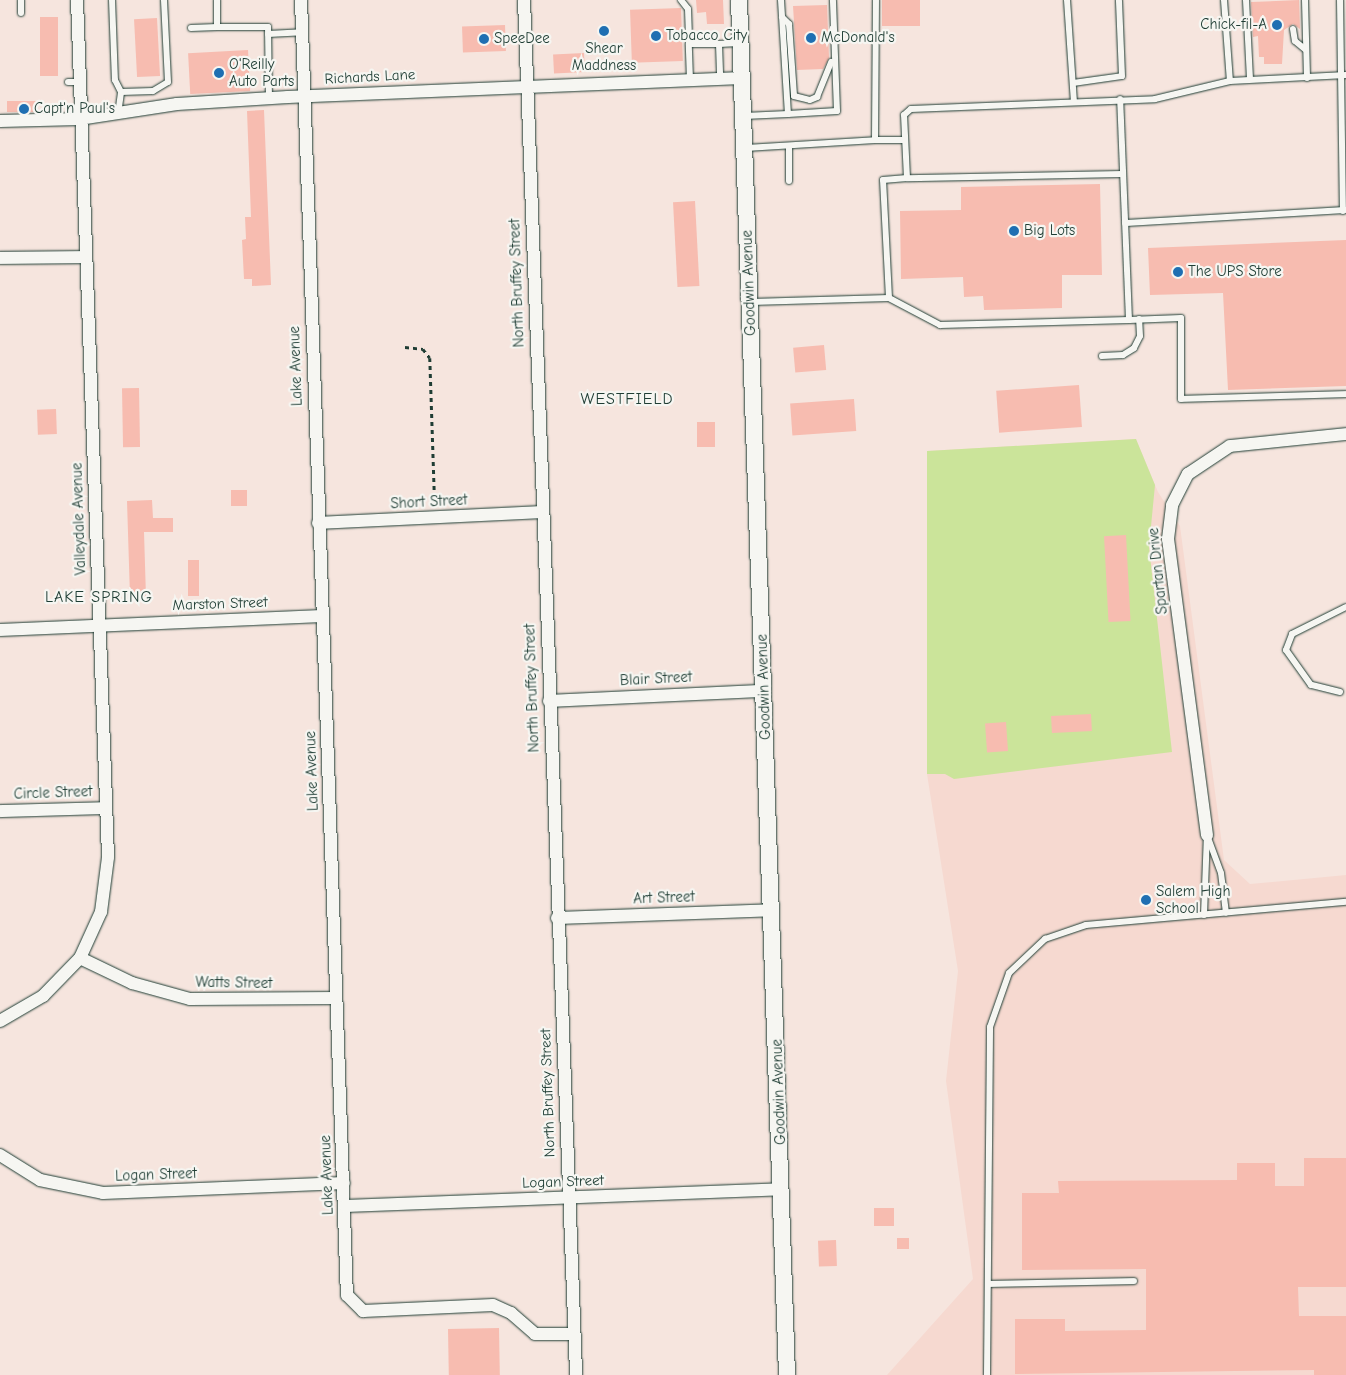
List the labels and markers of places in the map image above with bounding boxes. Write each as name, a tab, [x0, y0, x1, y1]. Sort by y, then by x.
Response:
place label: Chick-fil-A	[1200, 16, 1267, 34]
marker: Chick-fil-A	[1271, 19, 1283, 31]
marker: Shear Maddness	[598, 25, 610, 37]
place label: Tobacco City	[666, 27, 747, 45]
place label: McDonald's	[821, 29, 895, 47]
place label: SpeeDee	[494, 30, 550, 48]
marker: Tobacco City	[650, 30, 662, 42]
marker: McDonald's	[805, 32, 817, 44]
marker: SpeeDee	[478, 33, 490, 45]
place label: Shear Maddness	[572, 39, 636, 74]
place label: O'Reilly Auto Parts	[229, 55, 294, 90]
marker: O'Reilly Auto Parts	[213, 67, 225, 79]
place label: Capt'n Paul's	[34, 100, 115, 118]
marker: Capt'n Paul's	[18, 103, 30, 115]
place label: Big Lots	[1024, 222, 1075, 240]
marker: Big Lots	[1008, 225, 1020, 237]
place label: The UPS Store	[1188, 263, 1282, 281]
marker: The UPS Store	[1172, 266, 1184, 278]
place label: Salem High School	[1156, 882, 1230, 917]
marker: Salem High School	[1140, 894, 1152, 906]

